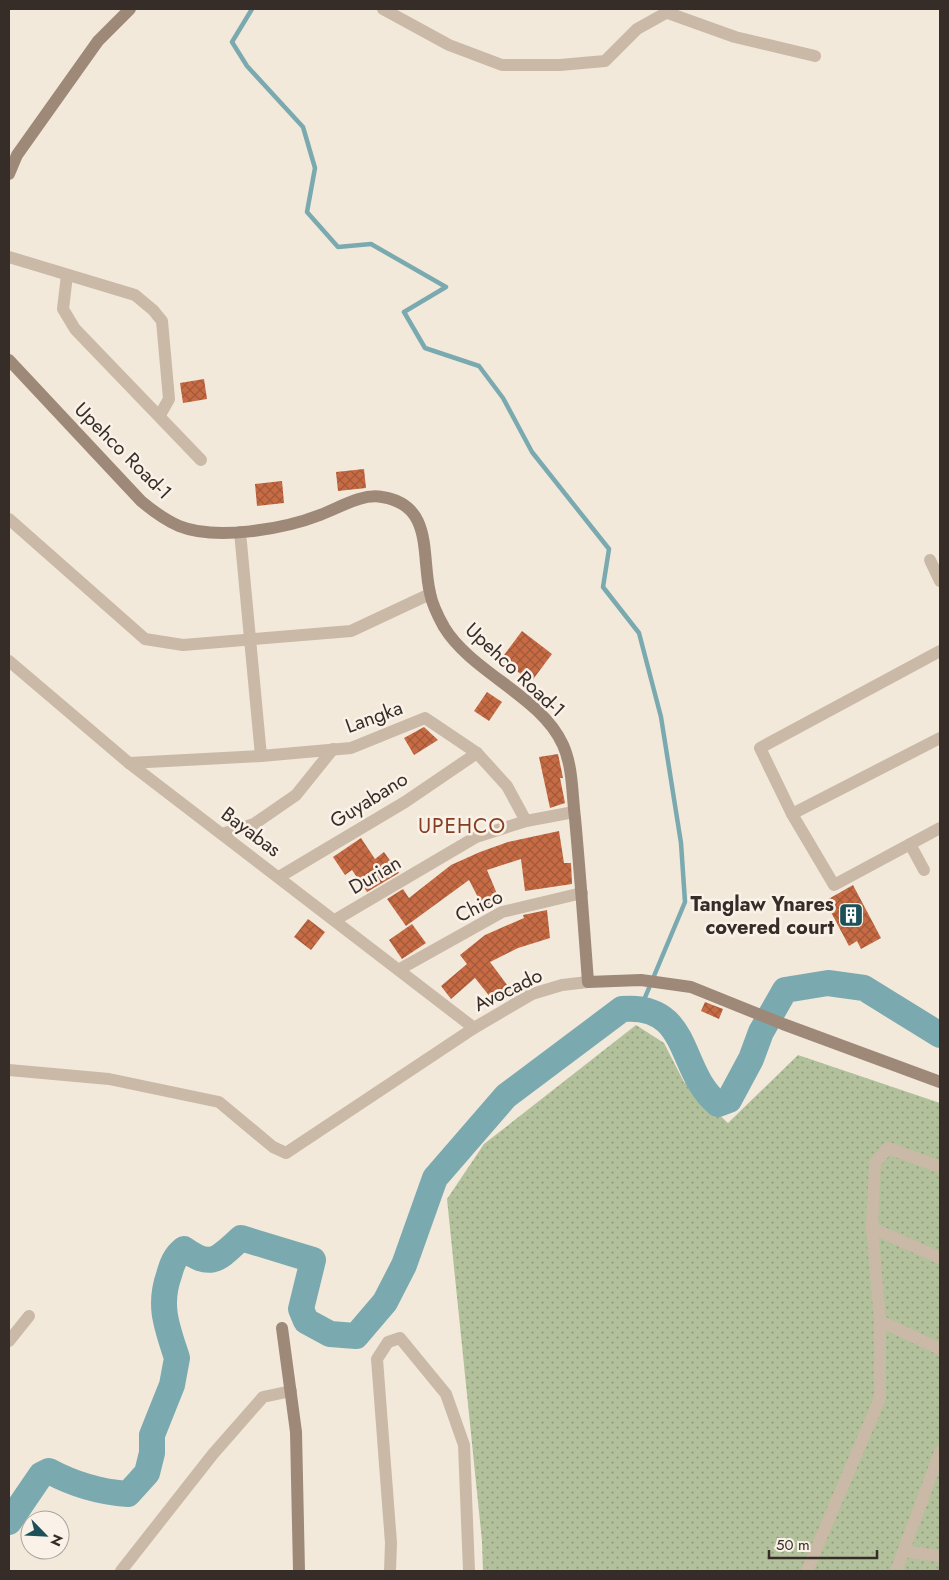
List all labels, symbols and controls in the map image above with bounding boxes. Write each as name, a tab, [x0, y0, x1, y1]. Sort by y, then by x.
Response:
street label: Upehco Road-1	[68, 396, 178, 506]
street label: Upehco Road-1	[458, 616, 572, 724]
street label: Langka	[341, 693, 407, 741]
street label: Guyabano	[324, 765, 414, 835]
street label: Bayabas	[215, 800, 287, 864]
district label: UPEHCO	[418, 811, 506, 841]
street label: Durian	[343, 848, 407, 902]
street label: Chico	[450, 882, 508, 930]
place label: Tanglaw Ynares covered court	[691, 890, 835, 942]
building icon: Tanglaw Ynares covered court	[838, 902, 864, 928]
street label: Avocado	[469, 961, 547, 1019]
north arrow	[20, 1510, 70, 1560]
scale bar	[769, 1528, 876, 1560]
text: N	[45, 1531, 68, 1549]
text: 50 m	[776, 1534, 810, 1556]

